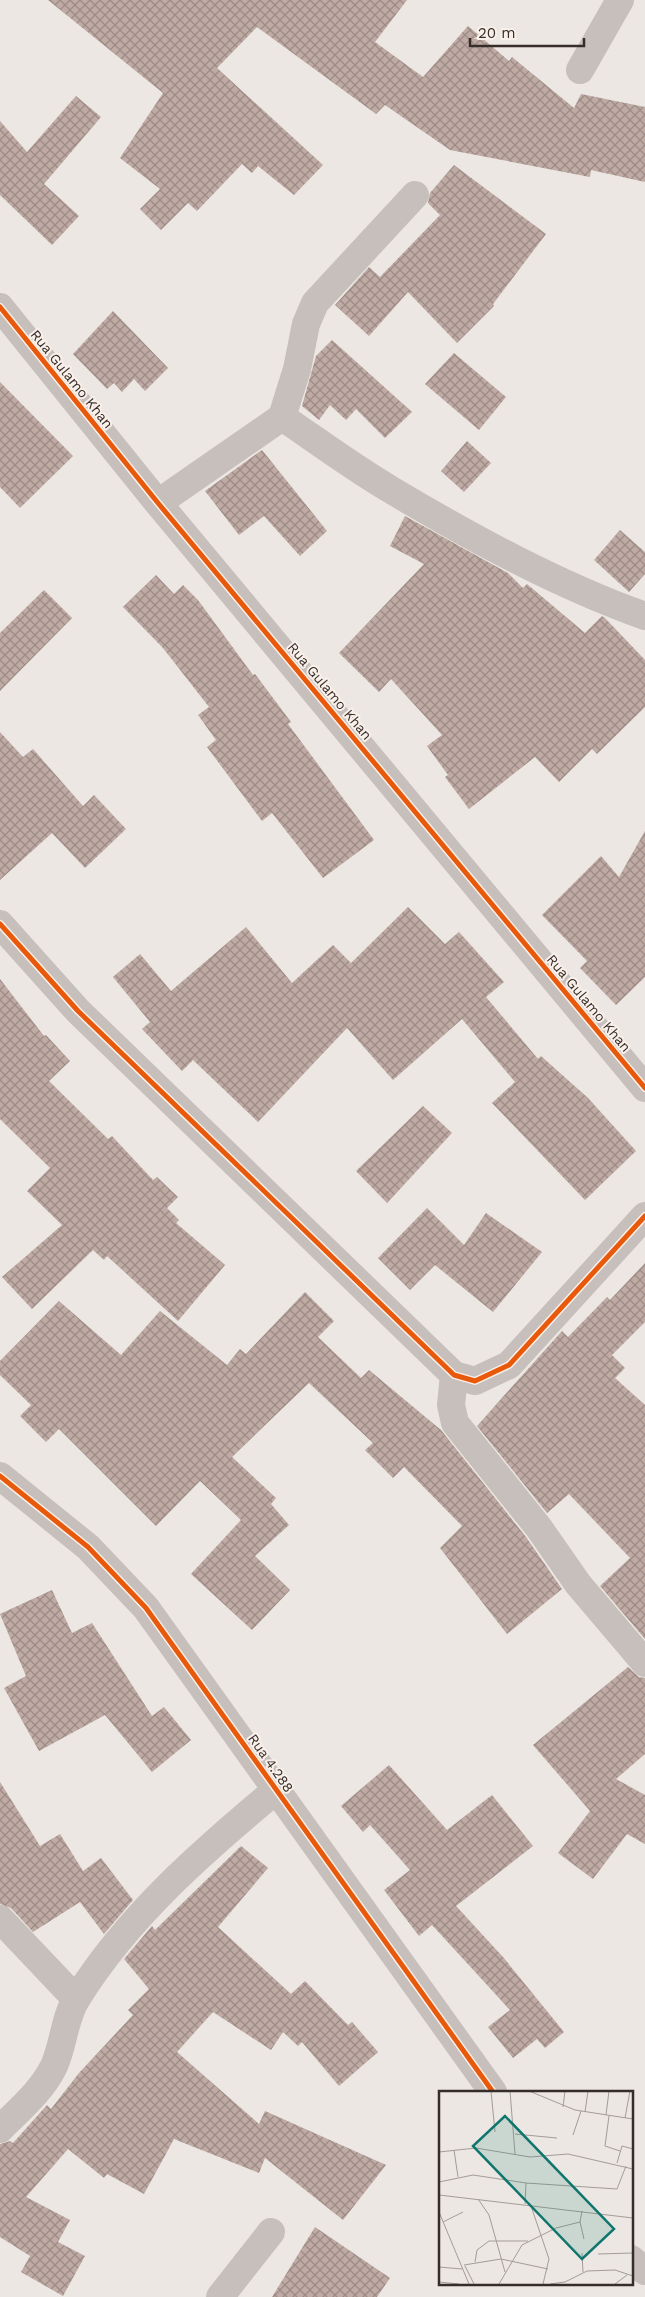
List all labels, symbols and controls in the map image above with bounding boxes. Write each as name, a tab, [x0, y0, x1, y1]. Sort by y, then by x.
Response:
scale bar	[470, 15, 584, 47]
text: 20 m	[478, 24, 516, 42]
street label: Rua Gulamo Khan	[27, 327, 117, 431]
street label: Rua Gulamo Khan	[285, 639, 375, 743]
street label: Rua Gulamo Khan	[544, 951, 634, 1055]
street label: Rua 4.288	[245, 1731, 297, 1795]
inset map	[439, 2091, 632, 2284]

